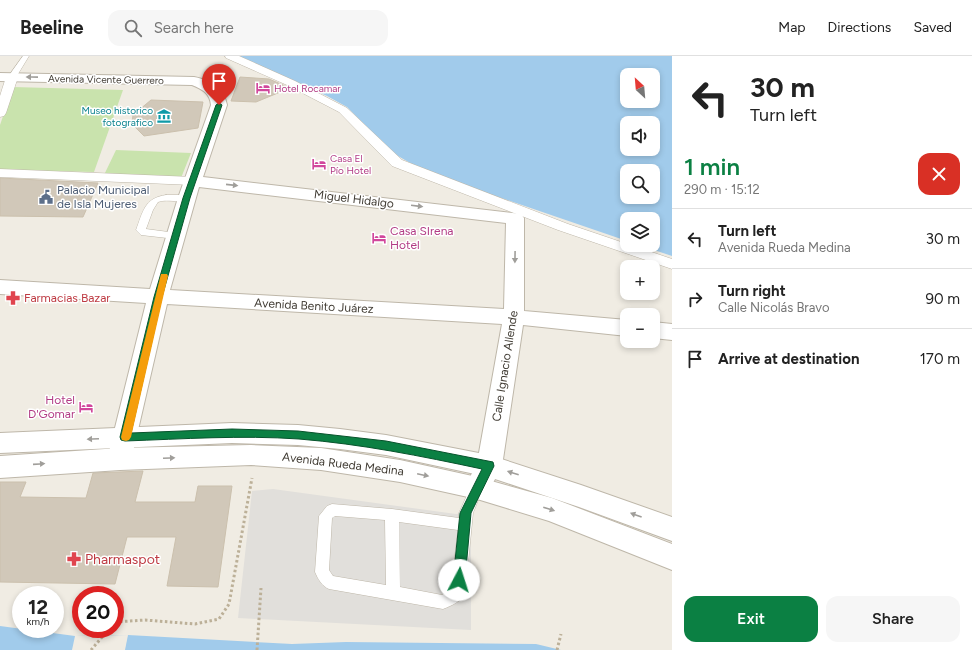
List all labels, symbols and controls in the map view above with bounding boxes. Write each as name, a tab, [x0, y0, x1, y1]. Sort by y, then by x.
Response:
search box	[108, 10, 388, 46]
text: Beeline	[20, 16, 84, 39]
icon: search	[122, 17, 144, 39]
text: Search here	[154, 19, 234, 37]
text: Map	[778, 19, 806, 36]
text: Directions	[828, 19, 891, 36]
text: Saved	[913, 19, 952, 36]
pin	[202, 64, 236, 105]
north arrow	[620, 68, 660, 108]
map controls	[620, 68, 660, 348]
icon: arrive	[208, 70, 230, 92]
text: 30 m	[750, 70, 815, 104]
street label: Avenida Vicente Guerrero	[48, 72, 164, 87]
icon: left	[684, 72, 736, 124]
one-way arrow	[25, 74, 38, 80]
hotel icon: Hotel Rocamar	[255, 80, 271, 96]
place label: Hotel Rocamar	[274, 82, 341, 95]
place label: Museo historico fotografico	[82, 104, 153, 129]
text: Turn left	[750, 104, 817, 126]
museum icon: Museo historico fotografico	[156, 108, 172, 124]
button: sound	[620, 116, 660, 156]
place label: Casa El Pío Hotel	[330, 152, 371, 177]
text: 1 min	[684, 152, 740, 181]
button: close	[918, 153, 960, 195]
hotel icon: Casa El Pío Hotel	[311, 156, 327, 172]
button: search	[620, 164, 660, 204]
one-way arrow	[226, 182, 238, 188]
text: 290 m · 15:12	[684, 182, 760, 197]
place label: Palacio Municipal de Isla Mujeres	[57, 183, 149, 211]
street label: Miguel Hidalgo	[313, 187, 395, 211]
public building icon: Palacio Municipal de Isla Mujeres	[38, 189, 54, 205]
one-way arrow	[411, 203, 423, 210]
button: layers	[620, 212, 660, 252]
text: Turn left	[718, 222, 776, 240]
place label: Casa SIrena Hotel	[390, 224, 454, 252]
icon: left	[684, 228, 706, 250]
hotel icon: Casa SIrena Hotel	[371, 230, 387, 246]
text: 30 m	[926, 230, 960, 248]
text: Avenida Rueda Medina	[718, 240, 851, 255]
one-way arrow	[512, 251, 518, 264]
button: +	[620, 260, 660, 300]
text: Turn right	[718, 282, 786, 300]
icon: right	[684, 288, 706, 310]
pharmacy icon: Farmacias Bazar	[5, 290, 21, 306]
text: 90 m	[925, 290, 960, 308]
place label: Farmacias Bazar	[24, 291, 110, 305]
street label: Avenida Benito Juárez	[254, 296, 374, 316]
text: Calle Nicolás Bravo	[718, 300, 829, 315]
button: −	[620, 308, 660, 348]
street label: Calle Ignacio Allende	[489, 309, 521, 422]
icon: arrive	[684, 348, 706, 370]
text: Arrive at destination	[718, 350, 859, 368]
text: 170 m	[920, 350, 960, 368]
place label: Hotel D'Gomar	[28, 393, 75, 421]
hotel icon: Hotel D'Gomar	[78, 399, 94, 415]
one-way arrow	[87, 435, 99, 442]
street label: Avenida Rueda Medina	[281, 450, 405, 478]
one-way arrow	[163, 454, 175, 461]
one-way arrow	[33, 461, 45, 468]
one-way arrow	[506, 470, 518, 476]
one-way arrow	[417, 473, 429, 479]
one-way arrow	[543, 506, 555, 512]
one-way arrow	[629, 512, 641, 518]
pharmacy icon: Pharmaspot	[66, 551, 82, 567]
place label: Pharmaspot	[85, 551, 160, 568]
position arrow	[438, 559, 480, 601]
speed limit sign: 20	[72, 586, 124, 638]
text: 12	[28, 595, 48, 619]
button: Exit	[684, 596, 818, 642]
button: Share	[826, 596, 960, 642]
text: km/h	[27, 615, 49, 628]

